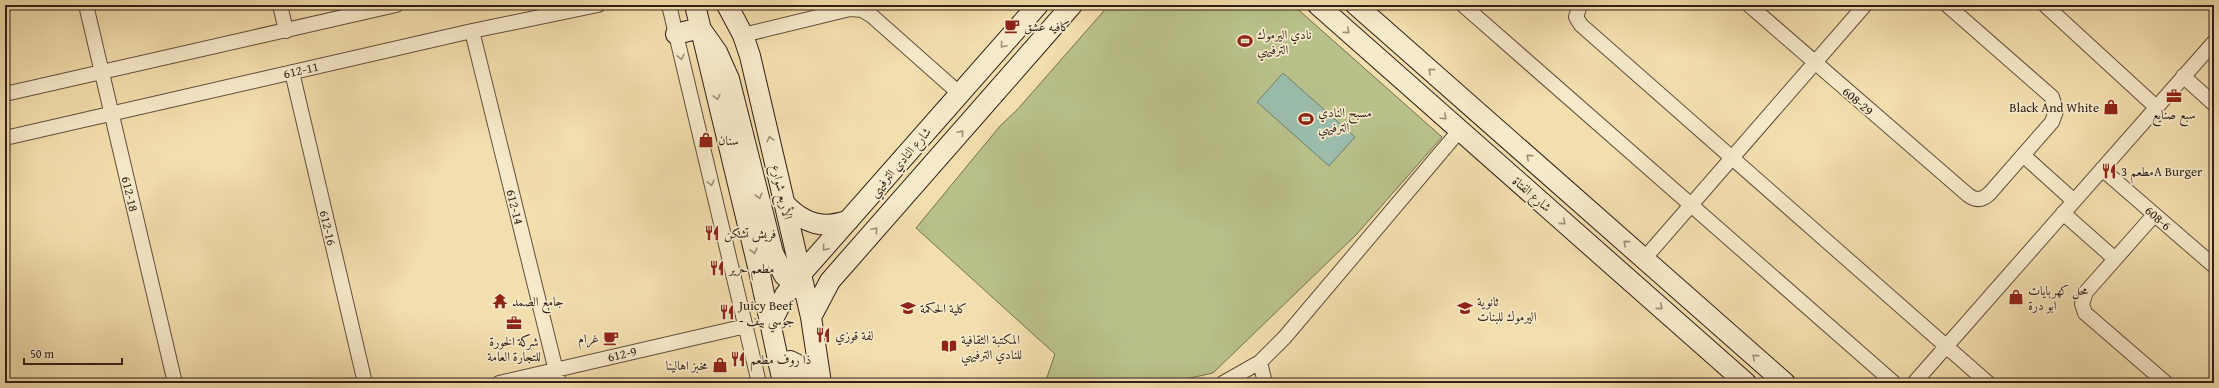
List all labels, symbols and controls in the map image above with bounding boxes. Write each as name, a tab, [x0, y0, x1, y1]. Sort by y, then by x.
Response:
cafe icon: كافيه عشق	[1003, 17, 1021, 35]
place label: كافيه عشق	[1024, 17, 1070, 36]
place label: نادي اليرموك الترفيهي	[1257, 25, 1311, 61]
one-way arrow	[1342, 26, 1350, 33]
sports icon: نادي اليرموك الترفيهي	[1236, 32, 1254, 50]
one-way arrow	[1000, 40, 1008, 48]
one-way arrow	[677, 53, 685, 60]
street label: 612-11	[281, 57, 321, 83]
one-way arrow	[1429, 69, 1436, 76]
street label: 608-29	[1838, 82, 1878, 120]
office icon: سبع صنايع	[2165, 87, 2183, 105]
one-way arrow	[712, 94, 721, 101]
place label: Black And White	[2009, 98, 2099, 117]
shop icon: Black And White	[2102, 98, 2120, 116]
place label: مسبح النادي الترفيهي	[1318, 103, 1372, 139]
place label: سبع صنايع	[2152, 105, 2196, 127]
sports icon: مسبح النادي الترفيهي	[1297, 110, 1315, 128]
one-way arrow	[1439, 112, 1447, 120]
street label: شارع النادي الترفيهي	[864, 123, 937, 202]
one-way arrow	[956, 130, 963, 137]
shop icon: سنان	[697, 131, 715, 149]
place label: سنان	[718, 131, 739, 150]
one-way arrow	[766, 136, 774, 143]
one-way arrow	[1526, 155, 1534, 162]
restaurant icon: مطعم 3A Burger	[2100, 162, 2118, 180]
place label: مطعم 3A Burger	[2121, 162, 2203, 184]
street label: الأربع شوارع	[764, 163, 798, 222]
street label: شارع الفتاة	[1507, 172, 1556, 218]
street label: 612-18	[117, 174, 143, 214]
one-way arrow	[707, 180, 715, 186]
street label: 612-14	[501, 187, 529, 227]
one-way arrow	[754, 192, 763, 199]
street label: 608-6	[2141, 201, 2175, 235]
street label: 612-16	[315, 208, 341, 248]
one-way arrow	[1558, 217, 1565, 224]
restaurant icon: فريش تشكن	[703, 224, 721, 242]
place label: فريش تشكن	[724, 224, 777, 243]
one-way arrow	[870, 228, 877, 235]
one-way arrow	[1624, 241, 1631, 248]
one-way arrow	[822, 243, 830, 251]
one-way arrow	[750, 248, 758, 254]
restaurant icon: مطعم حرير	[708, 259, 726, 277]
place label: مطعم حرير	[727, 259, 774, 281]
place label: محل كهربايات ابو درة	[2028, 281, 2088, 315]
shop icon: محل كهربايات ابو درة	[2007, 288, 2025, 306]
temple icon: جامع الصمد	[491, 292, 509, 310]
place label: جامع الصمد	[512, 292, 564, 314]
place label: ثانوية اليرموك للبنات	[1477, 292, 1537, 326]
place label: Juicy Beef - جوسي بيف	[737, 296, 795, 333]
school or university icon: كلية الحكمة	[899, 299, 917, 317]
place label: كلية الحكمة	[920, 299, 967, 318]
school or university icon: ثانوية اليرموك للبنات	[1456, 299, 1474, 317]
restaurant icon: Juicy Beef - جوسي بيف	[718, 303, 736, 321]
one-way arrow	[1655, 303, 1663, 310]
office icon: شركة الخورة للتجارة العامة	[505, 314, 523, 332]
restaurant icon: لفة قوزي	[814, 326, 832, 344]
place label: لفة قوزي	[835, 326, 873, 346]
place label: غرام	[578, 329, 599, 350]
cafe icon: غرام	[602, 329, 620, 347]
place label: المكتبة الثقافية للنادي الترفيهي	[961, 330, 1022, 366]
place label: شركة الخورة للتجارة العامة	[487, 332, 541, 366]
library icon: المكتبة الثقافية للنادي الترفيهي	[940, 337, 958, 355]
scale bar	[24, 340, 122, 366]
street label: 612-9	[605, 341, 639, 367]
text: 50 m	[30, 345, 54, 362]
restaurant icon: ذا روف مطعم	[729, 350, 747, 368]
place label: ذا روف مطعم	[750, 350, 811, 372]
one-way arrow	[1753, 355, 1760, 362]
place label: مخبز اهالينا	[666, 356, 708, 375]
shop icon: مخبز اهالينا	[711, 356, 729, 374]

